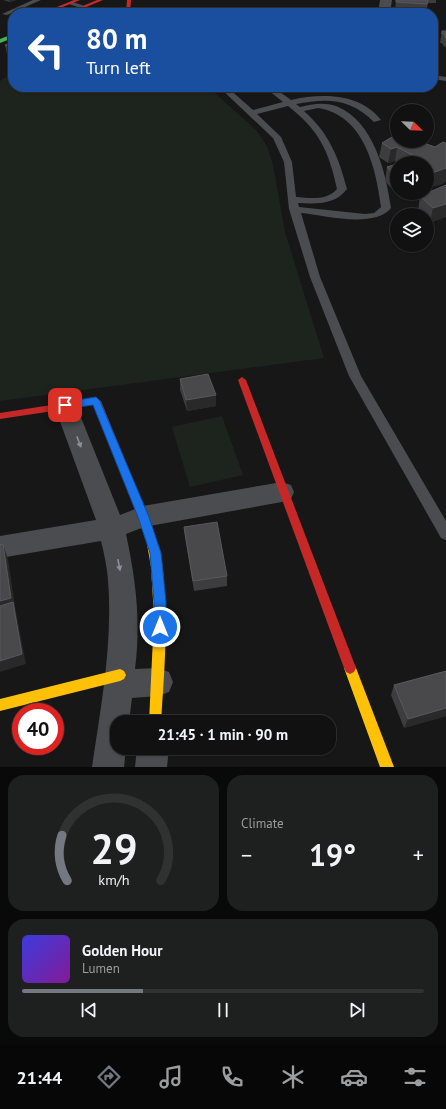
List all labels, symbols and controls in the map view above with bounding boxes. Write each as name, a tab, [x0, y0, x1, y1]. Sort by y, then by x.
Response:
text: 80 m	[86, 20, 147, 57]
icon: left	[20, 24, 72, 76]
text: Turn left	[86, 56, 151, 79]
north arrow	[390, 104, 434, 148]
map controls	[390, 104, 434, 252]
button: sound	[390, 156, 434, 200]
button: layers	[390, 208, 434, 252]
pin	[48, 388, 82, 422]
icon: arrive	[54, 394, 76, 416]
one-way arrow	[76, 436, 82, 448]
one-way arrow	[117, 559, 123, 571]
position arrow	[139, 606, 181, 648]
speed limit sign: 40	[12, 703, 64, 755]
text: 21:45 · 1 min · 90 m	[158, 725, 288, 744]
text: Climate	[241, 815, 284, 832]
text: 29	[90, 822, 137, 875]
text: 19°	[309, 835, 356, 874]
text: −	[241, 841, 252, 869]
text: +	[413, 841, 424, 869]
text: km/h	[98, 870, 129, 889]
text: Golden Hour	[82, 941, 162, 960]
text: Lumen	[82, 960, 120, 977]
icon: previous	[78, 999, 100, 1021]
icon: pause	[212, 999, 234, 1021]
icon: next	[346, 999, 368, 1021]
icon: directions	[95, 1063, 123, 1091]
icon: music	[157, 1063, 185, 1091]
icon: phone	[218, 1063, 246, 1091]
icon: climate	[279, 1063, 307, 1091]
icon: car	[340, 1063, 368, 1091]
icon: filters	[401, 1063, 429, 1091]
text: 21:44	[17, 1066, 62, 1089]

